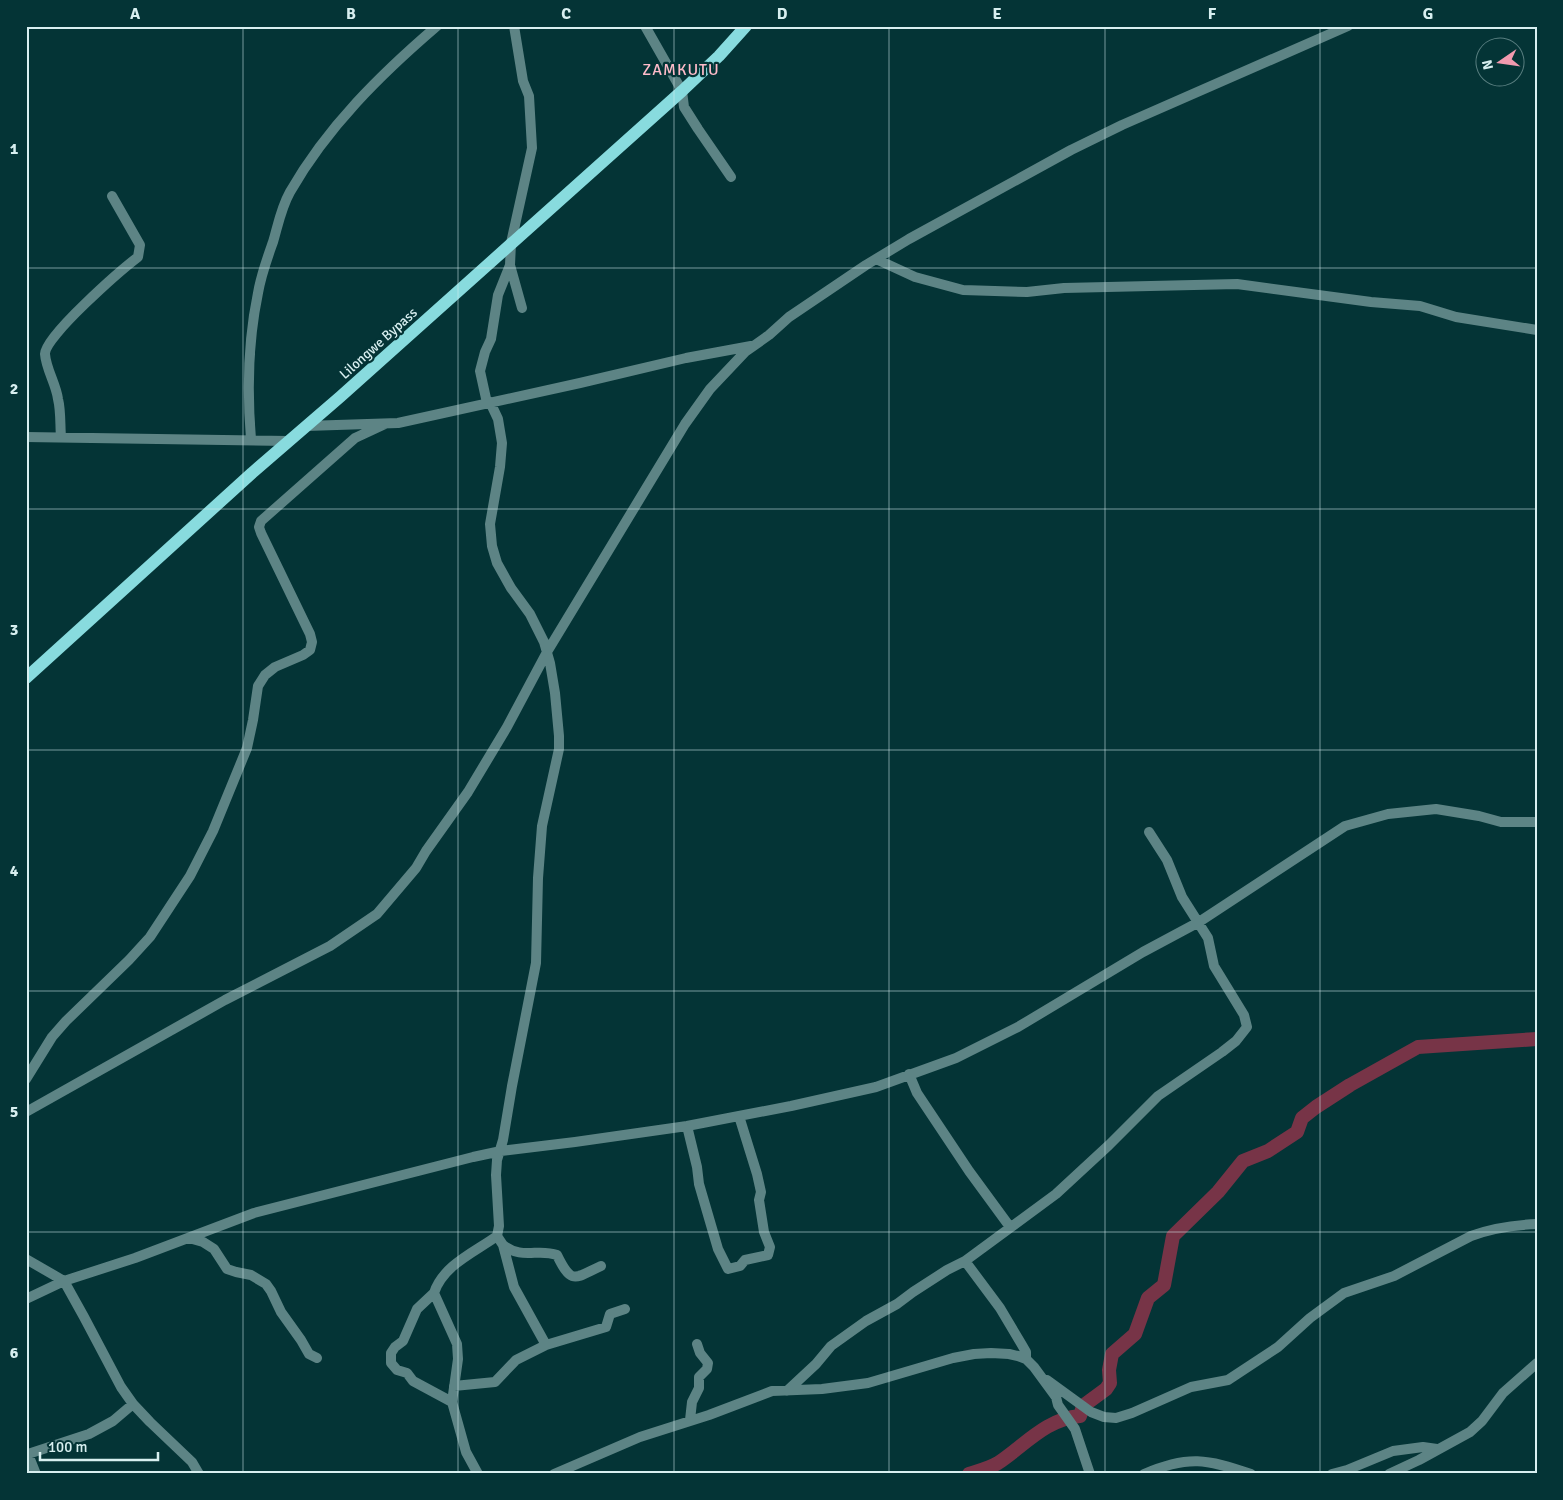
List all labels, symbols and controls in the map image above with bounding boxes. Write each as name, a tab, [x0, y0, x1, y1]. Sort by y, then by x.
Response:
text: A	[130, 4, 141, 24]
text: B	[346, 4, 356, 24]
text: C	[561, 4, 571, 24]
text: D	[777, 4, 788, 24]
text: E	[992, 4, 1002, 24]
text: F	[1208, 4, 1217, 24]
text: G	[1423, 4, 1433, 24]
north arrow	[1476, 38, 1526, 88]
text: N	[1478, 58, 1497, 71]
district label: ZAMKUTU	[642, 60, 720, 80]
text: 1	[10, 139, 19, 159]
street label: Lilongwe Bypass	[336, 304, 421, 383]
text: 2	[10, 379, 18, 399]
text: 3	[10, 620, 18, 640]
text: 4	[10, 861, 19, 881]
text: 5	[10, 1102, 18, 1122]
text: 6	[10, 1343, 19, 1363]
scale bar	[40, 1430, 158, 1462]
text: 100 m	[48, 1438, 88, 1456]

